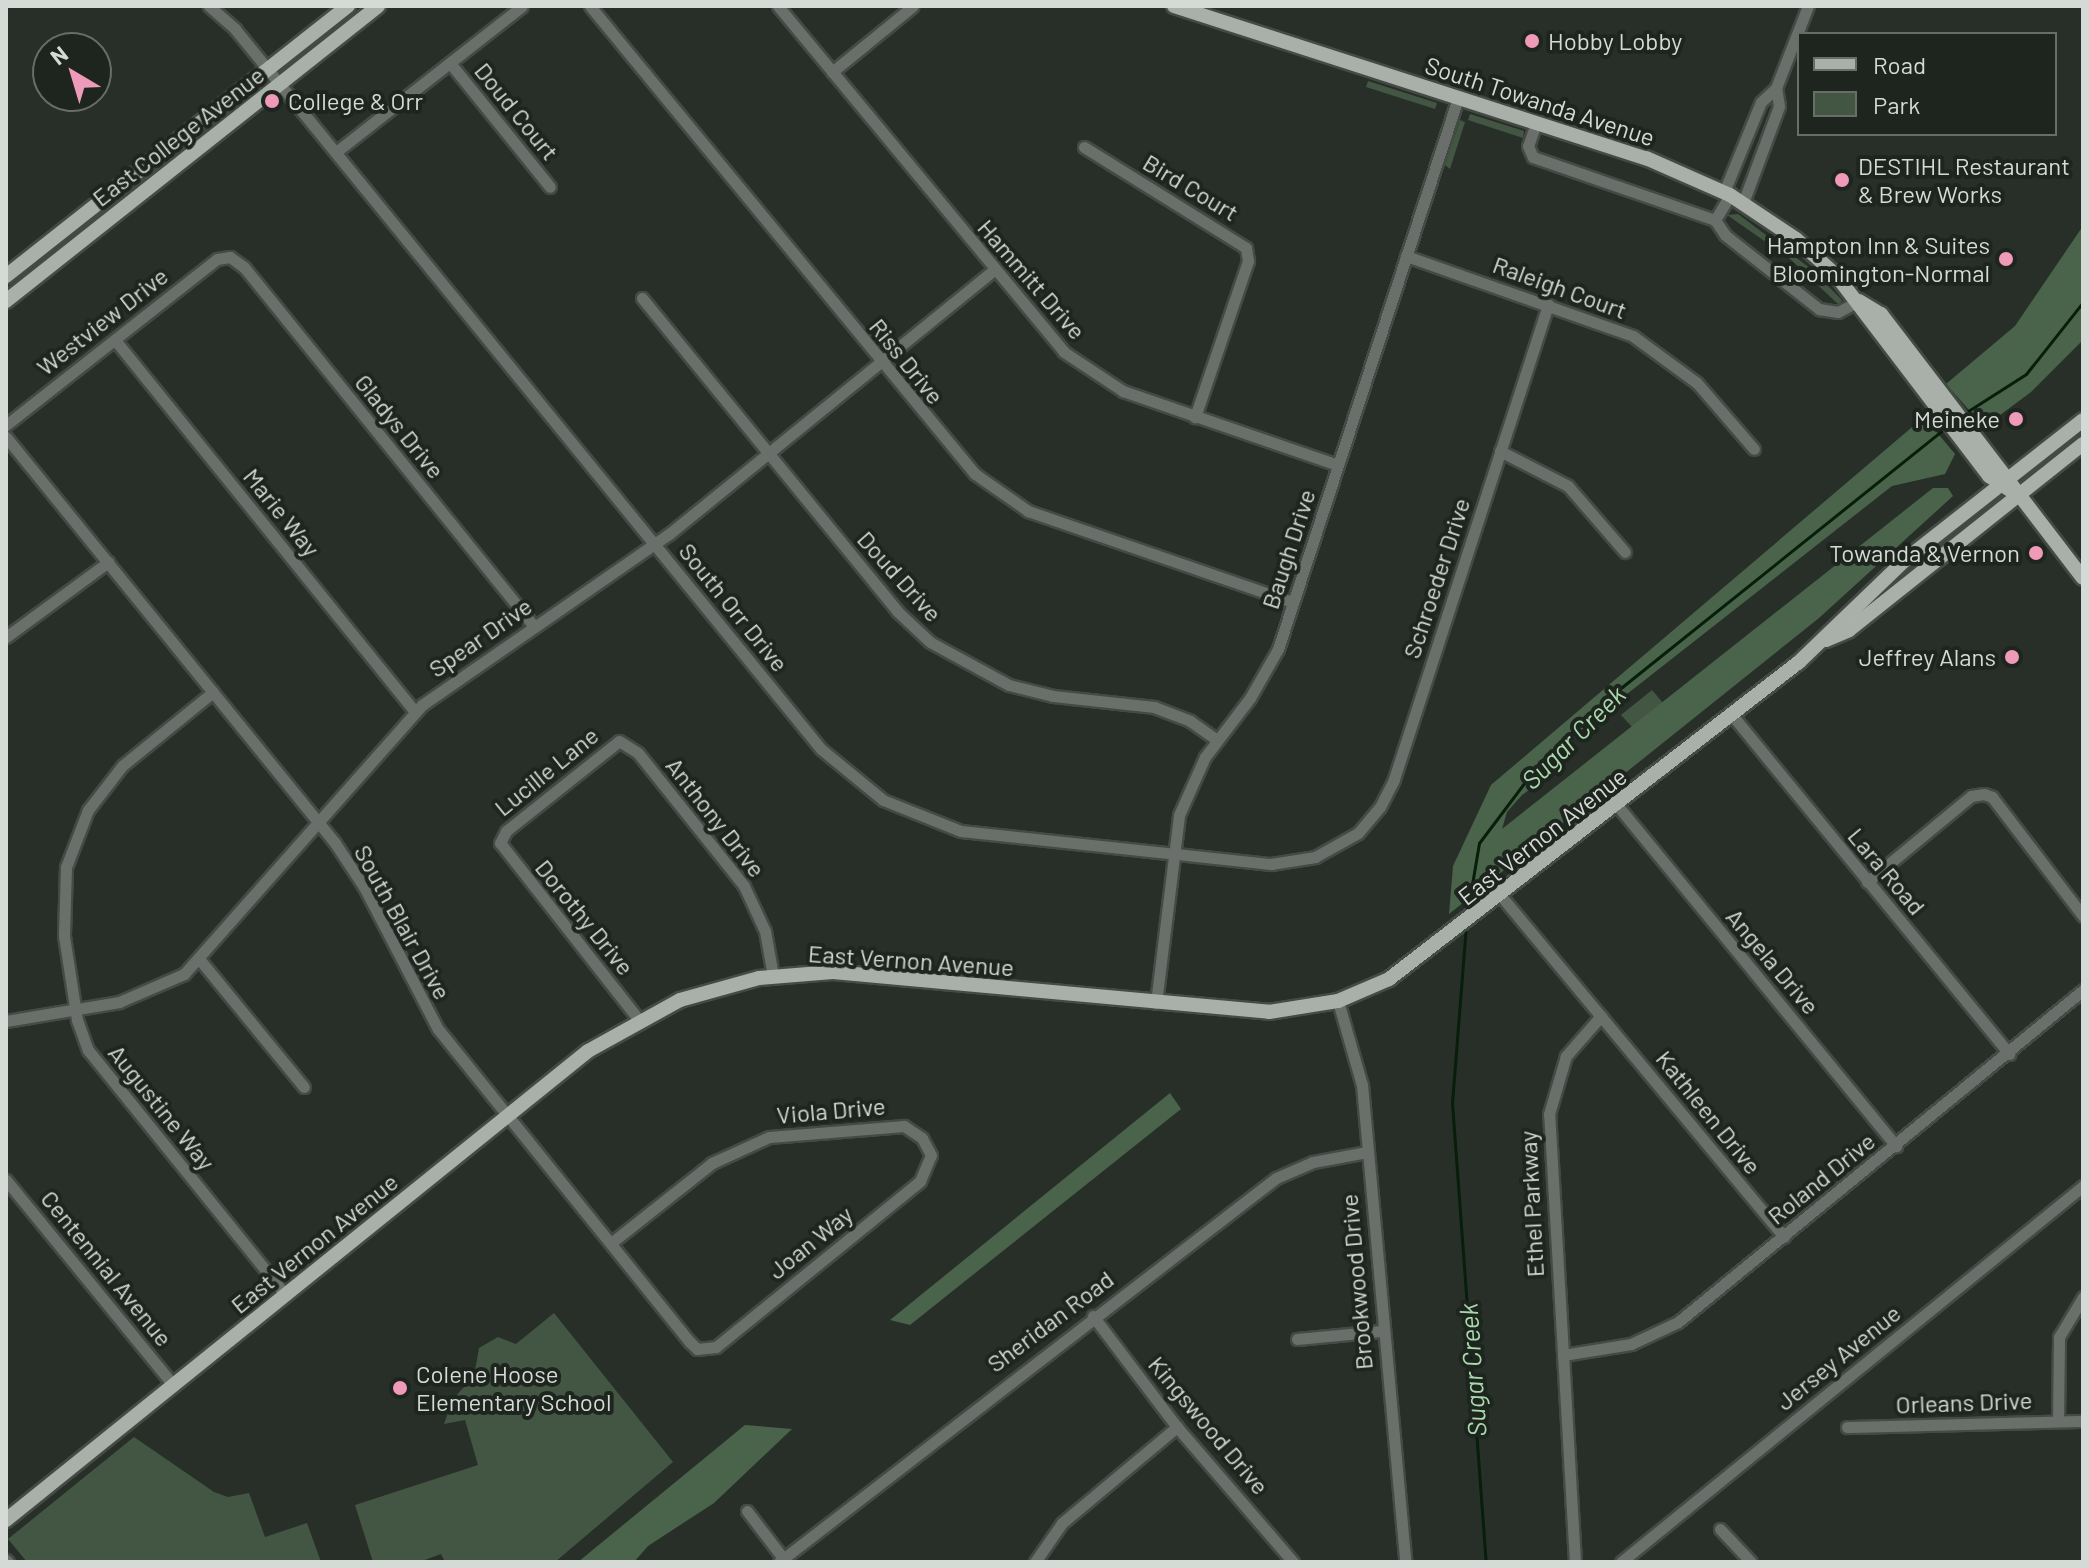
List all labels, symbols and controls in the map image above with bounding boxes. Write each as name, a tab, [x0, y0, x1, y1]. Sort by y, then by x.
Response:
place label: Hobby Lobby	[1548, 27, 1682, 55]
north arrow	[32, 32, 112, 112]
marker: Hobby Lobby	[1523, 32, 1541, 50]
legend	[1797, 32, 2057, 136]
text: N	[45, 40, 72, 69]
street label: South Towanda Avenue	[1422, 50, 1658, 152]
text: Road	[1873, 50, 1926, 79]
street label: Doud Court	[469, 56, 565, 166]
street label: East College Avenue	[86, 60, 270, 212]
place label: College & Orr	[288, 87, 423, 115]
text: Park	[1873, 90, 1920, 119]
marker: College & Orr	[263, 92, 281, 110]
street label: Bird Court	[1138, 147, 1244, 227]
place label: DESTIHL Restaurant & Brew Works	[1858, 152, 2070, 208]
marker: DESTIHL Restaurant & Brew Works	[1833, 171, 1851, 189]
street label: Hammitt Drive	[972, 213, 1092, 345]
place label: Hampton Inn & Suites Bloomington-Normal	[1767, 231, 1990, 287]
street label: Raleigh Court	[1489, 249, 1631, 325]
marker: Hampton Inn & Suites Bloomington-Normal	[1997, 250, 2015, 268]
street label: Westview Drive	[31, 261, 173, 381]
street label: Riss Drive	[864, 312, 950, 410]
street label: Gladys Drive	[349, 368, 451, 484]
place label: Meineke	[1914, 405, 2000, 433]
marker: Meineke	[2007, 410, 2025, 428]
street label: Marie Way	[238, 462, 326, 562]
street label: Baugh Drive	[1255, 486, 1321, 612]
street label: Schroeder Drive	[1397, 494, 1475, 662]
street label: Doud Drive	[852, 525, 948, 627]
street label: South Orr Drive	[673, 537, 795, 677]
place label: Towanda & Vernon	[1829, 539, 2020, 567]
marker: Towanda & Vernon	[2027, 544, 2045, 562]
street label: Spear Drive	[423, 591, 537, 683]
place label: Jeffrey Alans	[1859, 643, 1996, 671]
marker: Jeffrey Alans	[2003, 648, 2021, 666]
water label: Sugar Creek	[1515, 679, 1631, 795]
street label: Lucille Lane	[488, 720, 604, 822]
street label: Anthony Drive	[660, 751, 772, 883]
street label: East Vernon Avenue	[1452, 761, 1632, 911]
street label: Lara Road	[1842, 822, 1932, 920]
street label: South Blair Drive	[349, 840, 457, 1004]
street label: Dorothy Drive	[530, 853, 640, 981]
street label: Angela Drive	[1720, 902, 1826, 1020]
street label: East Vernon Avenue	[807, 938, 1015, 982]
street label: Augustine Way	[103, 1038, 221, 1176]
street label: Kathleen Drive	[1650, 1044, 1768, 1180]
street label: Viola Drive	[775, 1091, 887, 1129]
street label: Roland Drive	[1762, 1126, 1880, 1230]
street label: Ethel Parkway	[1513, 1130, 1549, 1278]
street label: East Vernon Avenue	[225, 1167, 403, 1319]
street label: Centennial Avenue	[35, 1184, 179, 1352]
street label: Brookwood Drive	[1334, 1193, 1378, 1371]
street label: Joan Way	[762, 1199, 858, 1285]
street label: Sheridan Road	[981, 1264, 1119, 1378]
street label: Jersey Avenue	[1770, 1298, 1906, 1416]
water label: Sugar Creek	[1452, 1302, 1492, 1438]
street label: Kingswood Drive	[1143, 1350, 1275, 1500]
place label: Colene Hoose Elementary School	[416, 1360, 611, 1416]
marker: Colene Hoose Elementary School	[391, 1379, 409, 1397]
street label: Orleans Drive	[1895, 1385, 2033, 1419]

